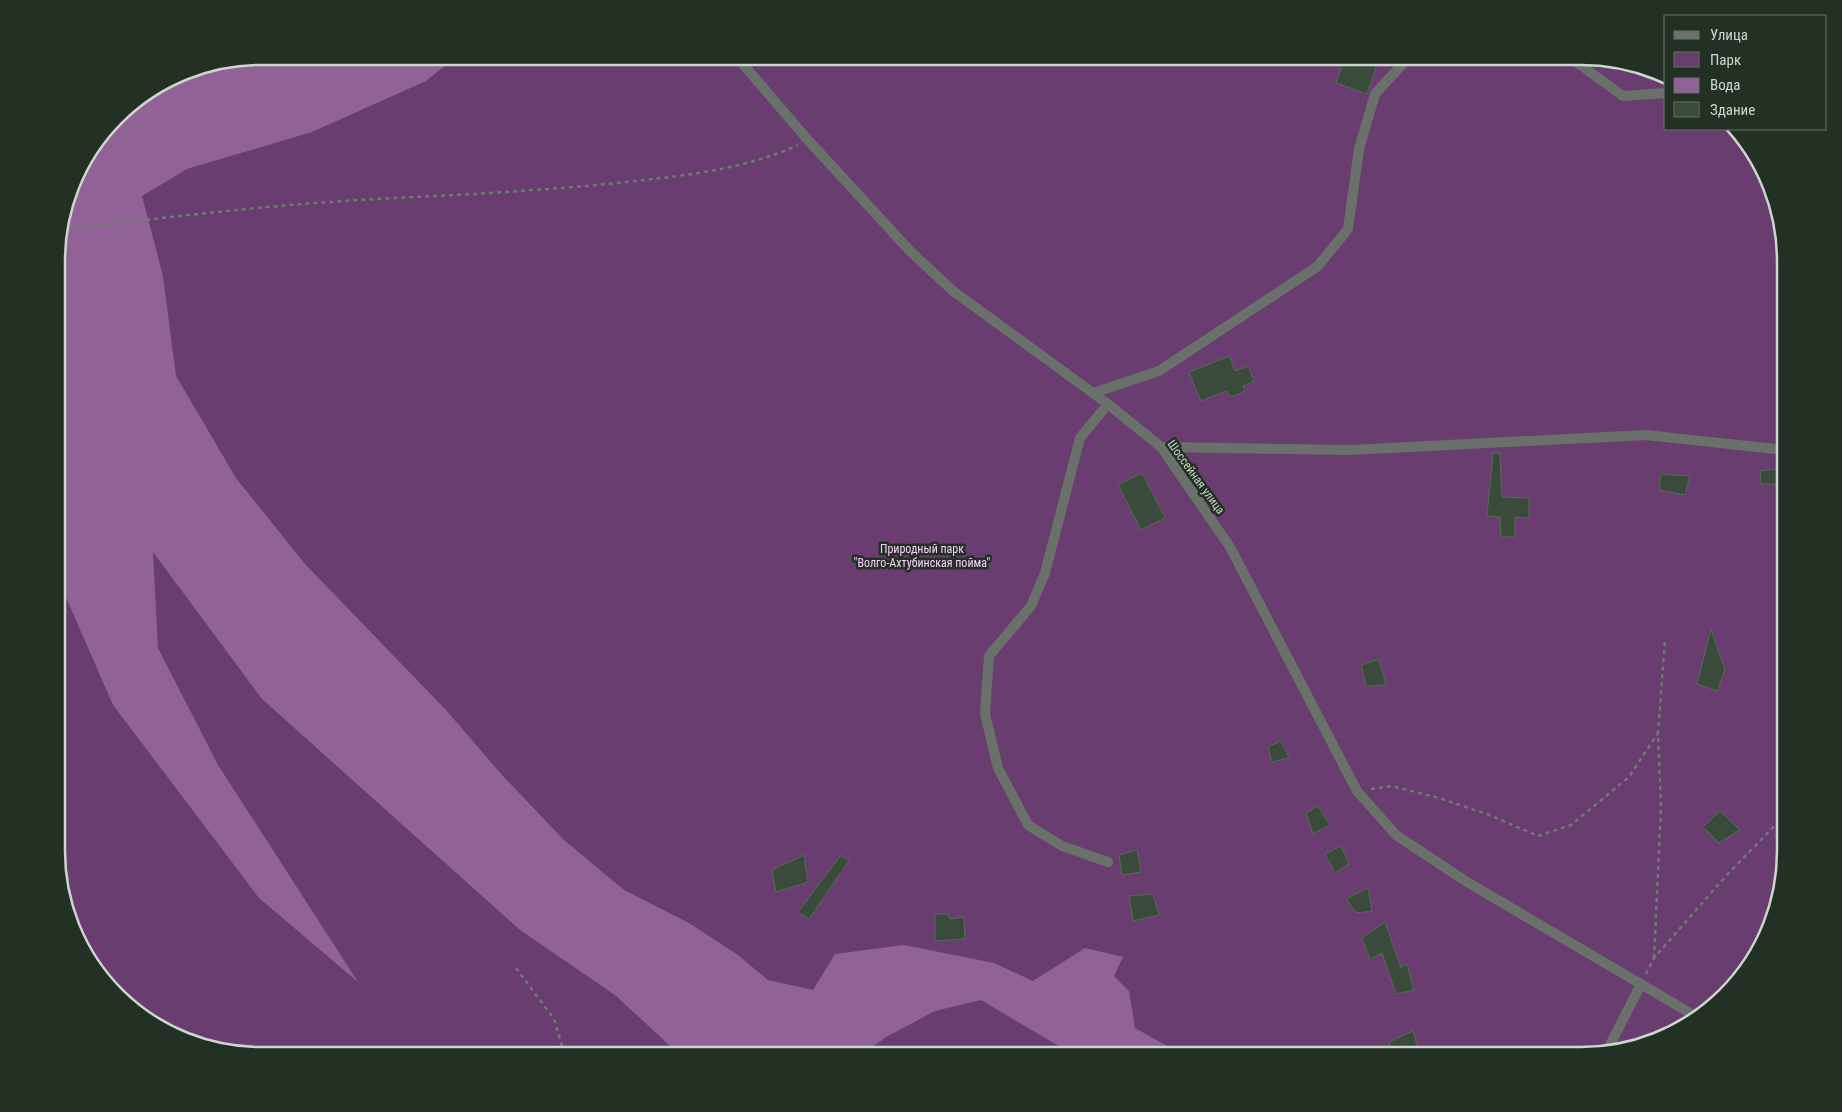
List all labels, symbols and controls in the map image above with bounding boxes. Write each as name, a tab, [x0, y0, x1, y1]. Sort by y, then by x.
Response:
legend	[1664, 15, 1827, 130]
text: Улица	[1710, 26, 1748, 44]
text: Парк	[1710, 51, 1741, 69]
text: Вода	[1710, 76, 1740, 94]
text: Здание	[1710, 101, 1755, 119]
street label: Шоссейная улица	[1164, 437, 1228, 517]
park label: Природный парк "Волго-Ахтубинская пойма"	[854, 542, 991, 570]

